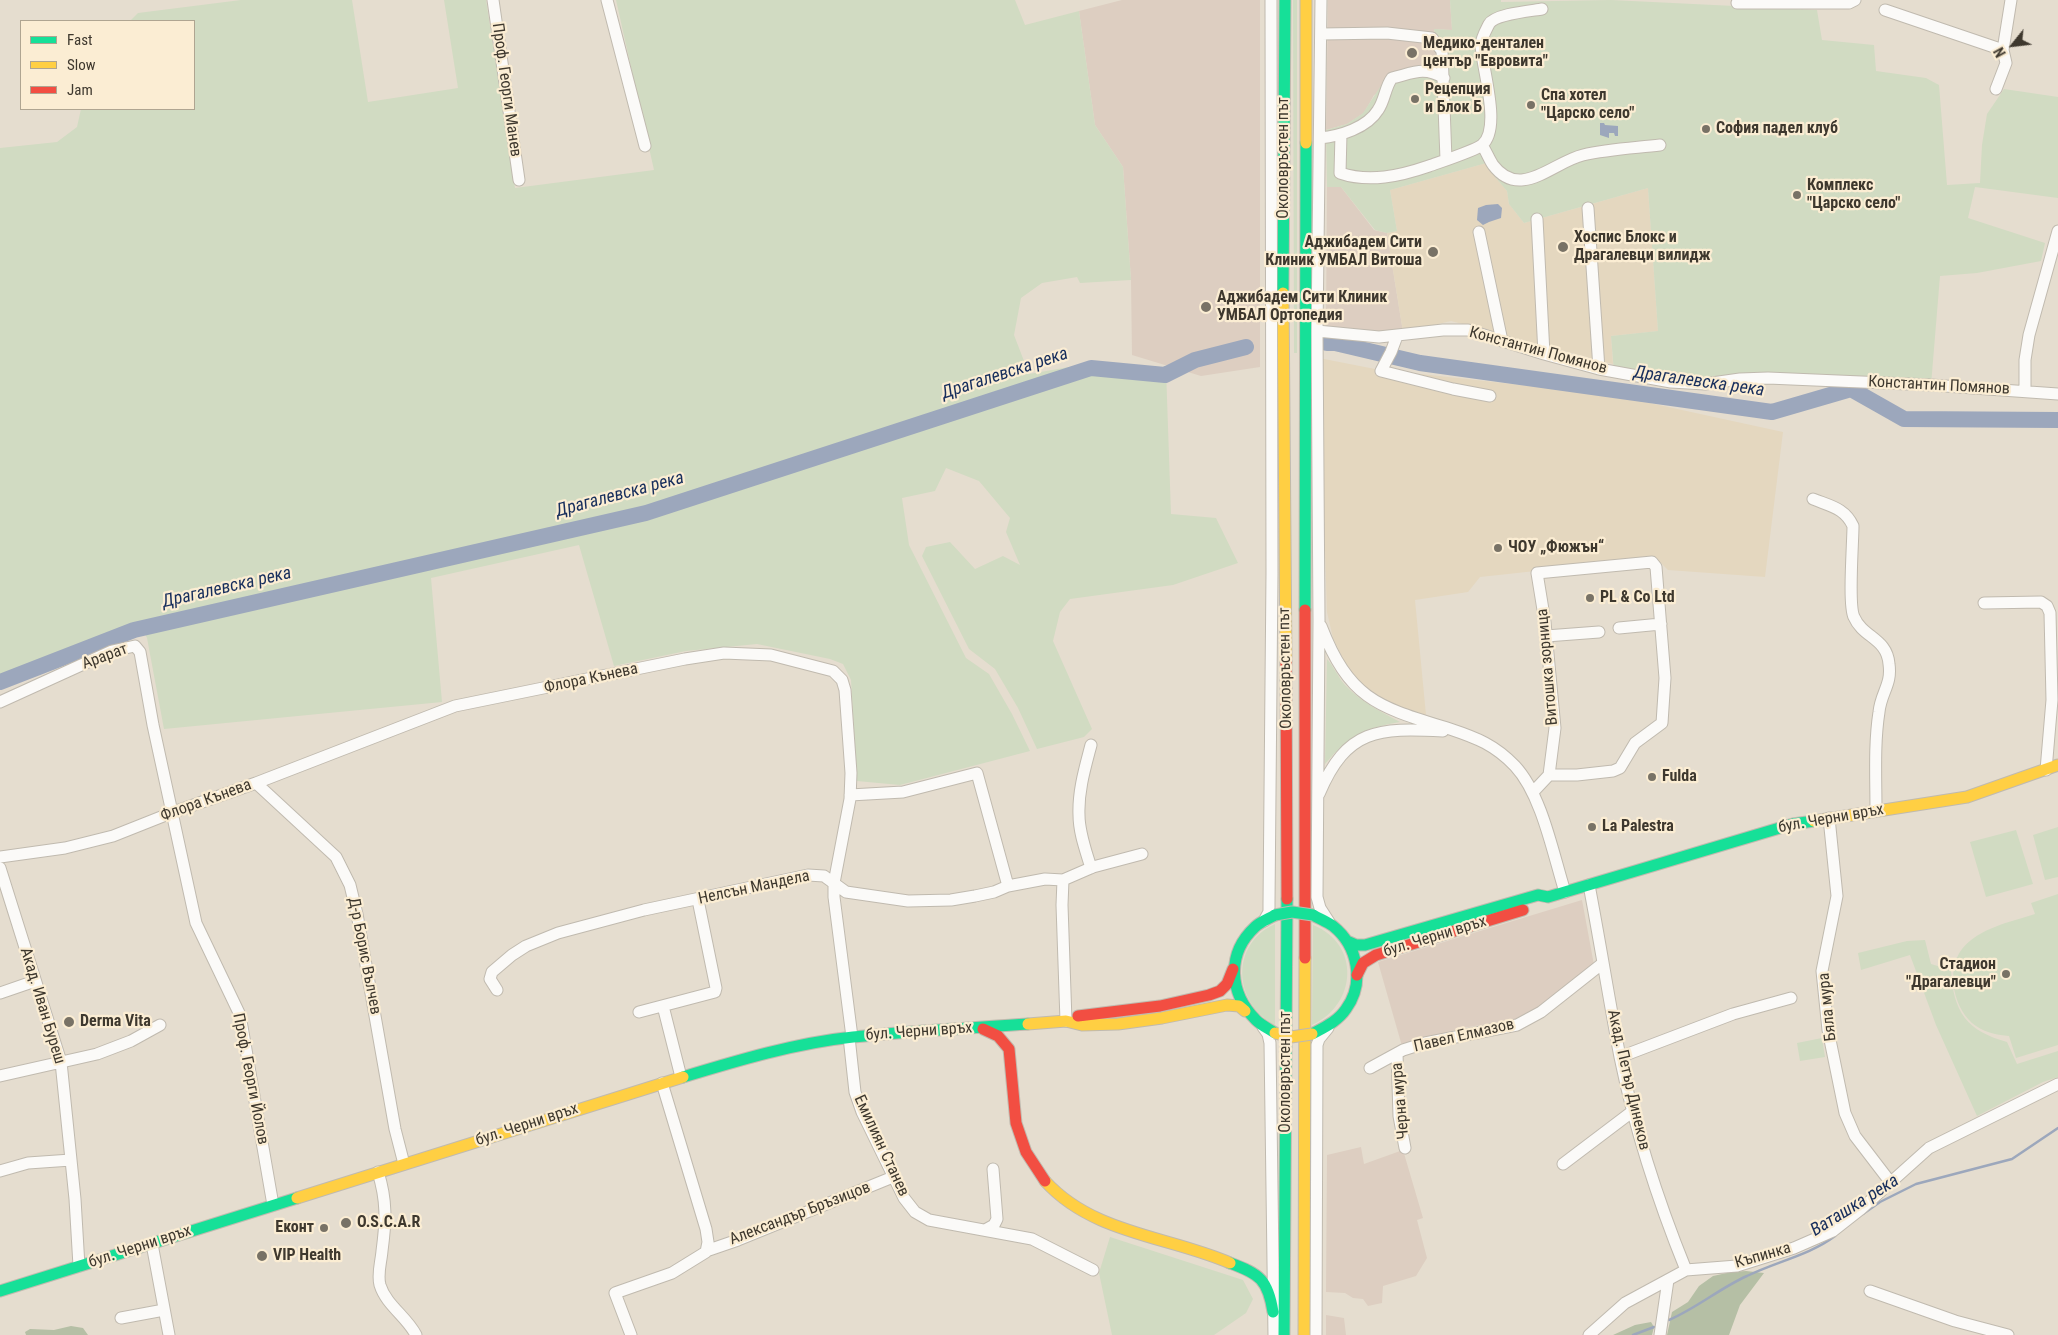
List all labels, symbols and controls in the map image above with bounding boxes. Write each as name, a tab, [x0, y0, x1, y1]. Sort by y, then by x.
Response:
legend	[20, 20, 195, 110]
north arrow	[1988, 20, 2038, 70]
street label: Проф. Георги Манев	[487, 22, 525, 158]
text: Fast	[67, 31, 92, 49]
place label: Медико-дентален център "Евровита"	[1423, 34, 1548, 72]
text: N	[1991, 45, 2009, 60]
marker: Медико-дентален център "Евровита"	[1405, 46, 1419, 60]
text: Slow	[67, 56, 96, 74]
place label: Рецепция и Блок Б	[1425, 80, 1491, 118]
text: Jam	[67, 81, 93, 99]
place label: Спа хотел "Царско село"	[1541, 86, 1634, 124]
marker: Рецепция и Блок Б	[1409, 93, 1421, 105]
street label: Околовръстен път	[1274, 97, 1294, 219]
marker: Спа хотел "Царско село"	[1525, 99, 1537, 111]
place label: София падел клуб	[1716, 119, 1838, 139]
marker: София падел клуб	[1700, 123, 1712, 135]
place label: Комплекс "Царско село"	[1807, 176, 1900, 214]
marker: Комплекс "Царско село"	[1791, 189, 1803, 201]
place label: Хоспис Блокс и Драгалевци вилидж	[1574, 228, 1710, 266]
place label: Аджибадем Сити Клиник УМБАЛ Витоша	[1265, 233, 1422, 271]
marker: Хоспис Блокс и Драгалевци вилидж	[1556, 240, 1570, 254]
marker: Аджибадем Сити Клиник УМБАЛ Витоша	[1426, 245, 1440, 259]
place label: Аджибадем Сити Клиник УМБАЛ Ортопедия	[1217, 288, 1387, 326]
marker: Аджибадем Сити Клиник УМБАЛ Ортопедия	[1199, 300, 1213, 314]
street label: Константин Помянов	[1467, 323, 1609, 379]
water label: Драгалевска река	[939, 343, 1071, 405]
water label: Драгалевска река	[1632, 362, 1766, 402]
street label: Константин Помянов	[1868, 373, 2010, 399]
water label: Драгалевска река	[554, 468, 686, 522]
place label: ЧОУ „Фюжън“	[1508, 538, 1604, 558]
marker: ЧОУ „Фюжън“	[1492, 542, 1504, 554]
water label: Драгалевска река	[160, 563, 294, 613]
place label: PL & Co Ltd	[1600, 588, 1675, 608]
marker: PL & Co Ltd	[1584, 592, 1596, 604]
street label: Околовръстен път	[1275, 607, 1297, 729]
street label: Витошка зорница	[1533, 608, 1563, 726]
street label: Арарат	[80, 640, 130, 674]
street label: Флора Кънева	[542, 660, 640, 698]
place label: Fulda	[1662, 767, 1697, 787]
marker: Fulda	[1646, 771, 1658, 783]
street label: Флора Кънева	[158, 776, 254, 826]
street label: бул. Черни връх	[1777, 800, 1885, 838]
place label: La Palestra	[1602, 817, 1674, 837]
marker: La Palestra	[1586, 821, 1598, 833]
street label: Нелсън Мандела	[697, 867, 811, 909]
street label: Д-р Борис Вълчев	[343, 896, 385, 1016]
street label: бул. Черни връх	[1381, 912, 1489, 962]
street label: Акад. Иван Буреш	[15, 946, 69, 1066]
place label: Стадион "Драгалевци"	[1906, 955, 1996, 993]
marker: Стадион "Драгалевци"	[2000, 968, 2012, 980]
street label: Бяла мура	[1815, 972, 1841, 1042]
street label: Акад. Петър Динеков	[1603, 1008, 1653, 1152]
street label: Околовръстен път	[1276, 1011, 1296, 1133]
place label: Derma Vita	[80, 1012, 151, 1032]
street label: Проф. Георги Йолов	[228, 1012, 272, 1146]
marker: Derma Vita	[62, 1015, 76, 1029]
street label: Павел Елмазов	[1412, 1015, 1516, 1057]
street label: бул. Черни връх	[865, 1019, 973, 1045]
street label: Черна мура	[1388, 1062, 1414, 1140]
street label: Емилиян Станев	[849, 1092, 913, 1200]
street label: бул. Черни връх	[473, 1099, 581, 1151]
water label: Ваташка река	[1807, 1170, 1903, 1242]
street label: Александър Бръзицов	[727, 1178, 873, 1250]
place label: O.S.C.A.R	[357, 1213, 420, 1233]
marker: O.S.C.A.R	[339, 1216, 353, 1230]
place label: Еконт	[275, 1218, 314, 1238]
street label: бул. Черни връх	[86, 1221, 194, 1273]
marker: Еконт	[318, 1222, 330, 1234]
street label: Къпинка	[1733, 1239, 1793, 1273]
place label: VIP Health	[273, 1246, 341, 1266]
marker: VIP Health	[255, 1249, 269, 1263]

